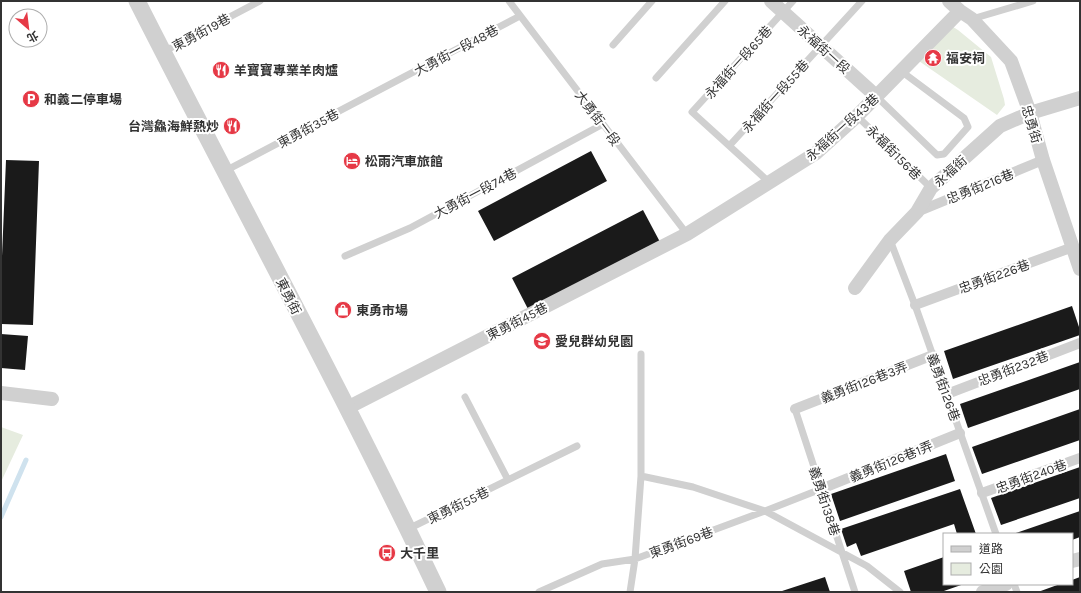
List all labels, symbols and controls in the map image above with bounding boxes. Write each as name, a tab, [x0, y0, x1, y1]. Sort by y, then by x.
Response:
north arrow	[8, 8, 48, 48]
street label: 東勇街19巷	[170, 11, 233, 54]
street label: 大勇街一段48巷	[412, 22, 501, 79]
street label: 永福街一段	[794, 22, 853, 77]
street label: 永福街一段65巷	[702, 23, 775, 102]
text: 北	[25, 28, 40, 45]
temple icon: 福安祠	[923, 48, 943, 68]
place label: 福安祠	[946, 51, 985, 66]
street label: 永福街一段55巷	[739, 57, 812, 136]
restaurant icon: 羊寶寶專業羊肉爐	[211, 60, 231, 80]
place label: 羊寶寶專業羊肉爐	[234, 63, 338, 78]
street label: 大勇街一段	[572, 88, 623, 149]
parking icon: 和義二停車場	[21, 89, 41, 109]
street label: 永福街一段43巷	[803, 91, 882, 164]
place label: 和義二停車場	[44, 92, 122, 107]
street label: 忠勇街	[1019, 103, 1044, 145]
street label: 東勇街35巷	[275, 106, 341, 151]
restaurant icon: 台灣鱻海鮮熱炒	[222, 116, 242, 136]
place label: 台灣鱻海鮮熱炒	[128, 119, 219, 134]
street label: 永福街156巷	[863, 122, 924, 183]
hotel icon: 松雨汽車旅館	[342, 151, 362, 171]
street label: 永福街	[931, 153, 970, 190]
place label: 松雨汽車旅館	[365, 154, 443, 169]
street label: 大勇街一段74巷	[431, 165, 519, 222]
street label: 忠勇街216巷	[944, 166, 1016, 207]
street label: 忠勇街226巷	[957, 257, 1032, 296]
street label: 東勇街	[273, 275, 304, 317]
shop icon: 東勇市場	[333, 300, 353, 320]
street label: 東勇街45巷	[484, 300, 550, 343]
place label: 東勇市場	[356, 303, 408, 318]
school or university icon: 愛兒群幼兒園	[532, 331, 552, 351]
place label: 愛兒群幼兒園	[555, 334, 633, 349]
street label: 忠勇街232巷	[976, 348, 1051, 389]
street label: 義勇街126巷	[924, 351, 963, 423]
street label: 義勇街126巷3弄	[819, 359, 910, 406]
street label: 義勇街126巷1弄	[847, 438, 935, 485]
street label: 忠勇街240巷	[994, 457, 1069, 496]
street label: 義勇街138巷	[806, 465, 843, 538]
street label: 東勇街55巷	[425, 484, 491, 527]
street label: 東勇街69巷	[647, 524, 715, 561]
legend	[943, 533, 1073, 585]
text: 道路	[979, 542, 1003, 556]
bus stop icon: 大千里	[377, 543, 397, 563]
place label: 大千里	[400, 546, 439, 561]
text: 公園	[979, 562, 1003, 576]

